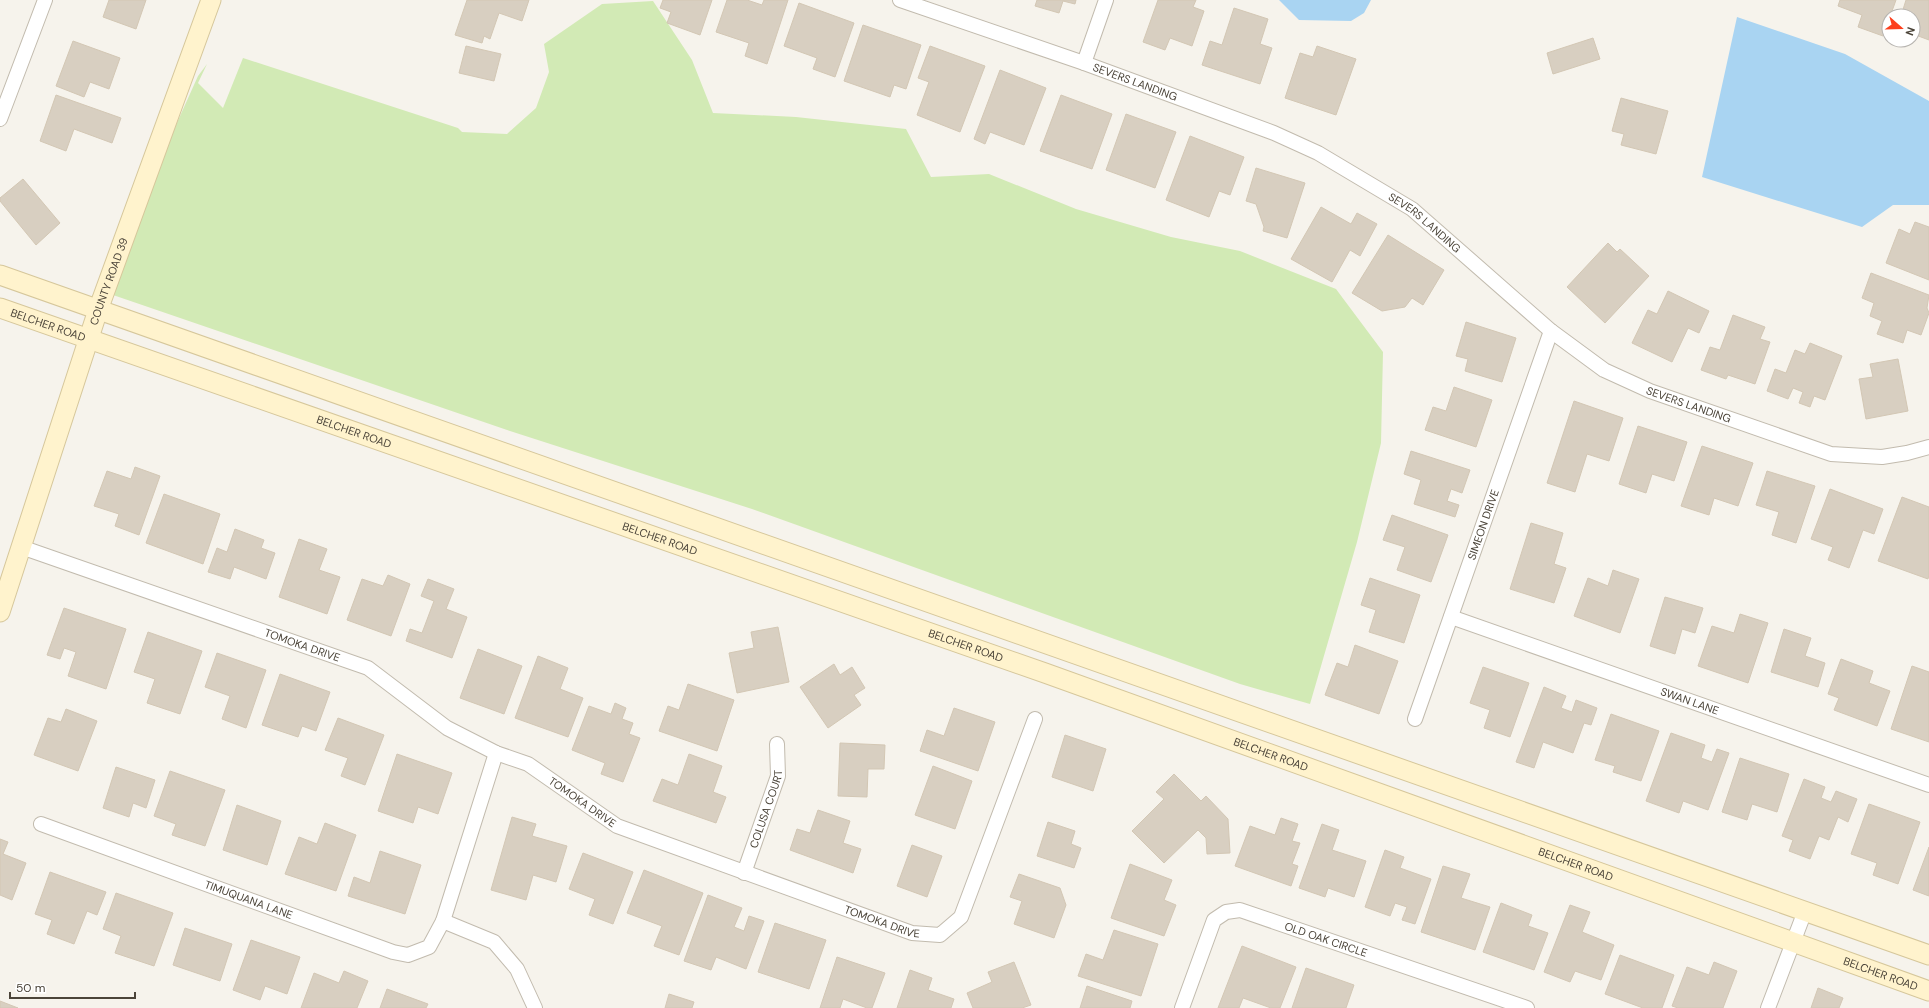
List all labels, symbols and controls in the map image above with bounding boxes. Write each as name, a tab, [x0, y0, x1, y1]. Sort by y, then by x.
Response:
north arrow	[1881, 8, 1921, 48]
text: N	[1902, 25, 1918, 38]
street label: SEVERS LANDING	[1091, 60, 1179, 104]
street label: SEVERS LANDING	[1386, 190, 1464, 256]
street label: COUNTY ROAD 39	[87, 236, 131, 327]
street label: BELCHER ROAD	[9, 305, 88, 344]
street label: SEVERS LANDING	[1644, 383, 1733, 426]
street label: BELCHER ROAD	[315, 412, 394, 451]
street label: SIMEON DRIVE	[1464, 487, 1502, 562]
street label: BELCHER ROAD	[621, 519, 700, 558]
street label: TOMOKA DRIVE	[263, 625, 342, 665]
street label: BELCHER ROAD	[926, 626, 1006, 665]
street label: SWAN LANE	[1659, 684, 1721, 718]
street label: BELCHER ROAD	[1232, 734, 1311, 774]
street label: COLUSA COURT	[746, 770, 785, 850]
street label: TOMOKA DRIVE	[546, 774, 619, 830]
street label: BELCHER ROAD	[1537, 844, 1615, 884]
street label: TIMUQUANA LANE	[203, 877, 295, 922]
street label: TOMOKA DRIVE	[843, 902, 920, 941]
street label: OLD OAK CIRCLE	[1283, 919, 1369, 960]
street label: BELCHER ROAD	[1841, 954, 1920, 994]
scale bar	[10, 974, 135, 1000]
text: 50 m	[16, 980, 45, 996]

